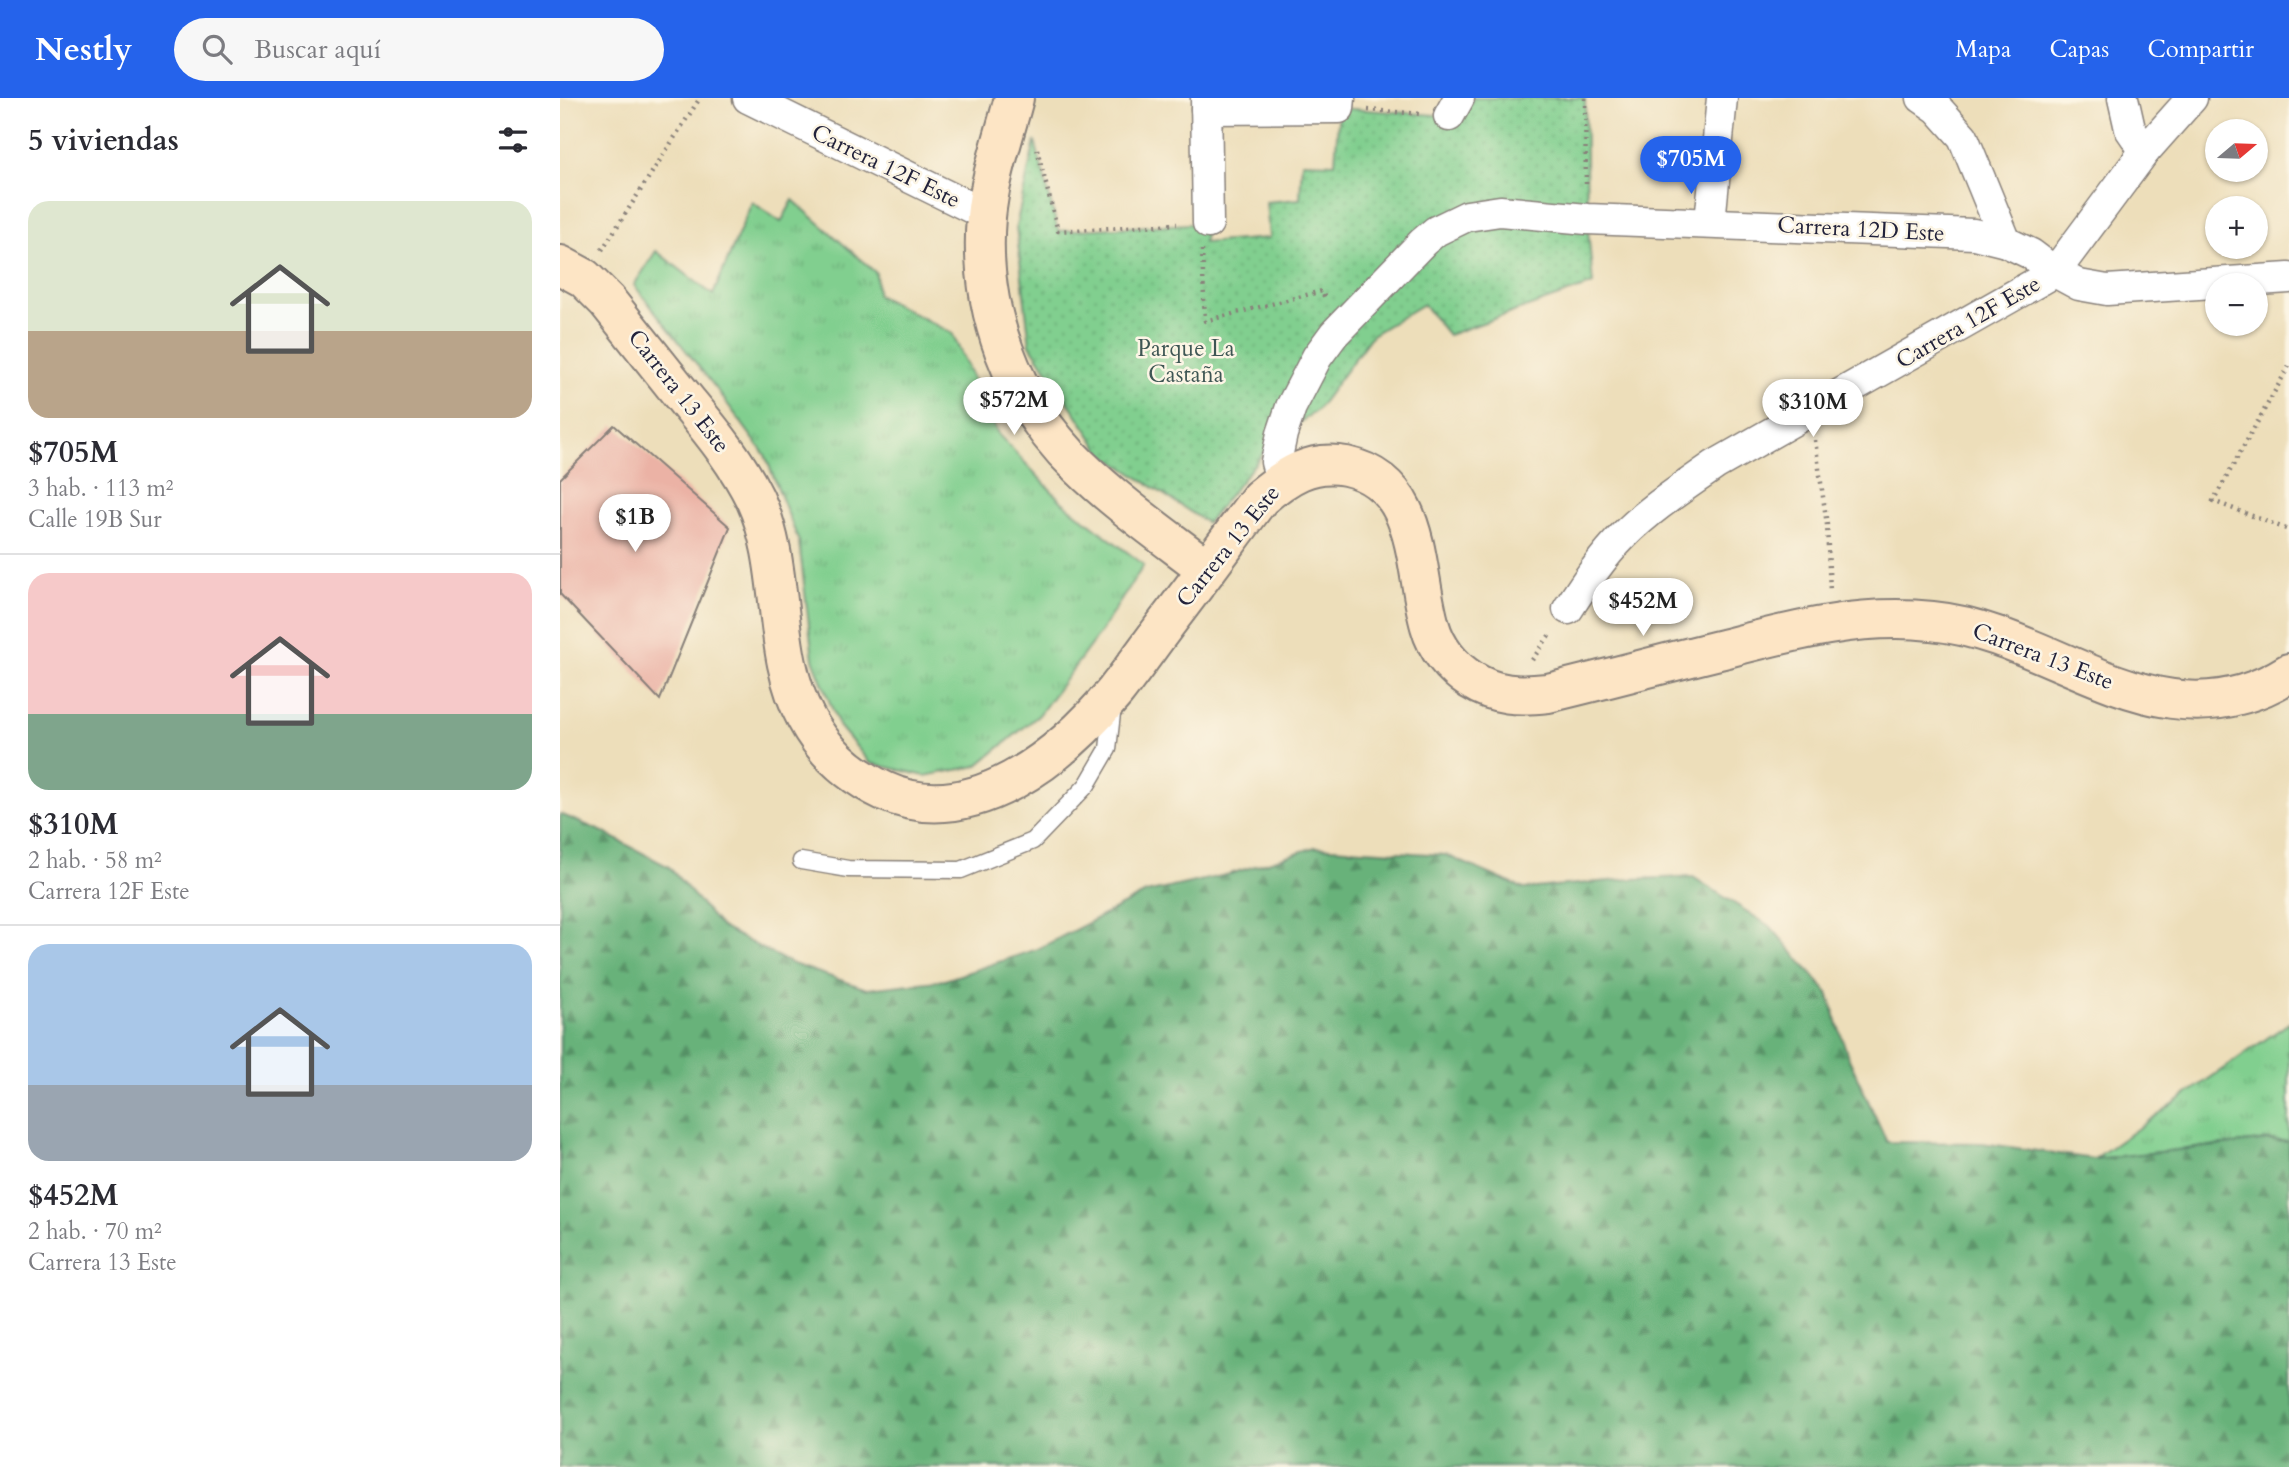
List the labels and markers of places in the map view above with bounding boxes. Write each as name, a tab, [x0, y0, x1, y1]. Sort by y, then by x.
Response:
pin: $705M	[1642, 136, 1740, 196]
pin: $572M	[965, 378, 1063, 437]
pin: $310M	[1764, 380, 1862, 439]
pin: $1B	[601, 494, 669, 554]
pin: $452M	[1594, 578, 1692, 638]

